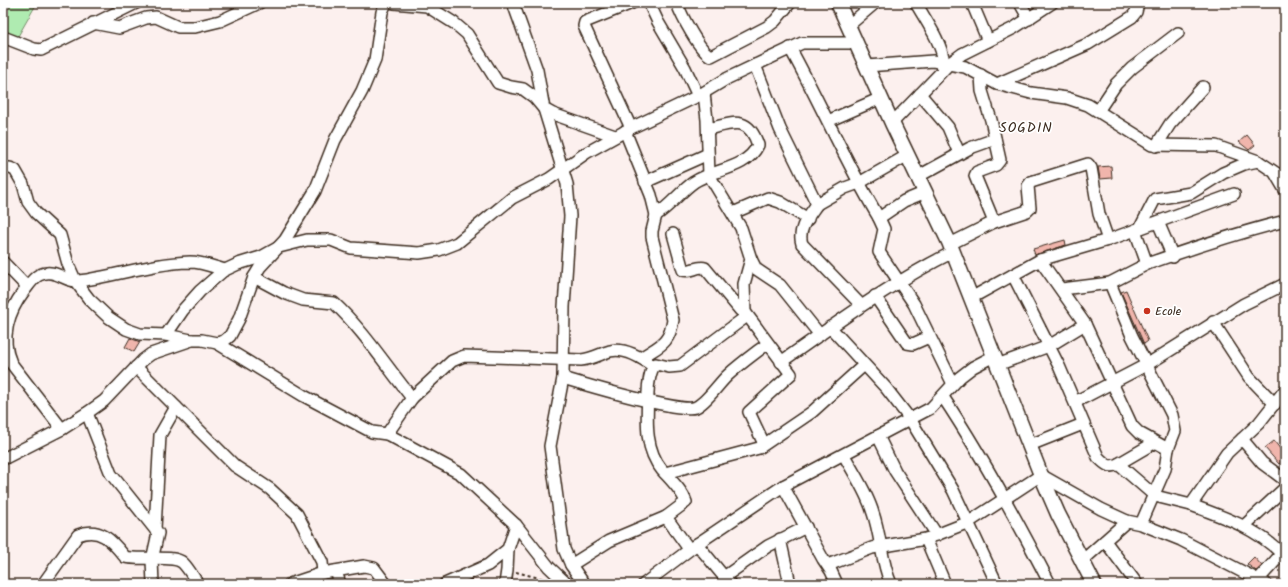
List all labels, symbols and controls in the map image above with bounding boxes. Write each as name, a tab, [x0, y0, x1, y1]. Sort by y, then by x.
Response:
district label: SOGDIN	[999, 117, 1053, 139]
place label: Ecole	[1155, 302, 1182, 321]
marker: Ecole	[1142, 306, 1152, 316]

